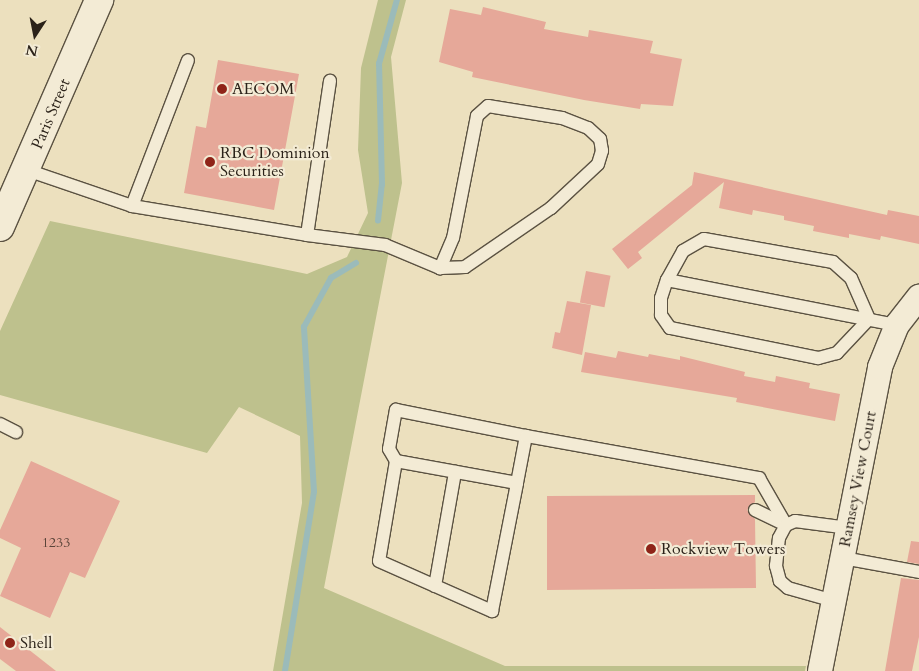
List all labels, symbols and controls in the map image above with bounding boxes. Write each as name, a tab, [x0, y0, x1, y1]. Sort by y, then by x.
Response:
north arrow	[10, 10, 60, 60]
text: N	[24, 40, 40, 61]
street label: Paris Street	[28, 76, 74, 152]
place label: AECOM	[232, 79, 294, 99]
marker: AECOM	[216, 83, 228, 95]
place label: RBC Dominion Securities	[220, 143, 330, 181]
marker: RBC Dominion Securities	[204, 156, 216, 168]
street label: Ramsey View Court	[835, 409, 881, 549]
house number: 1233	[42, 535, 70, 551]
place label: Rockview Towers	[661, 539, 785, 559]
marker: Rockview Towers	[645, 543, 657, 555]
place label: Shell	[20, 633, 52, 653]
marker: Shell	[4, 637, 16, 649]

